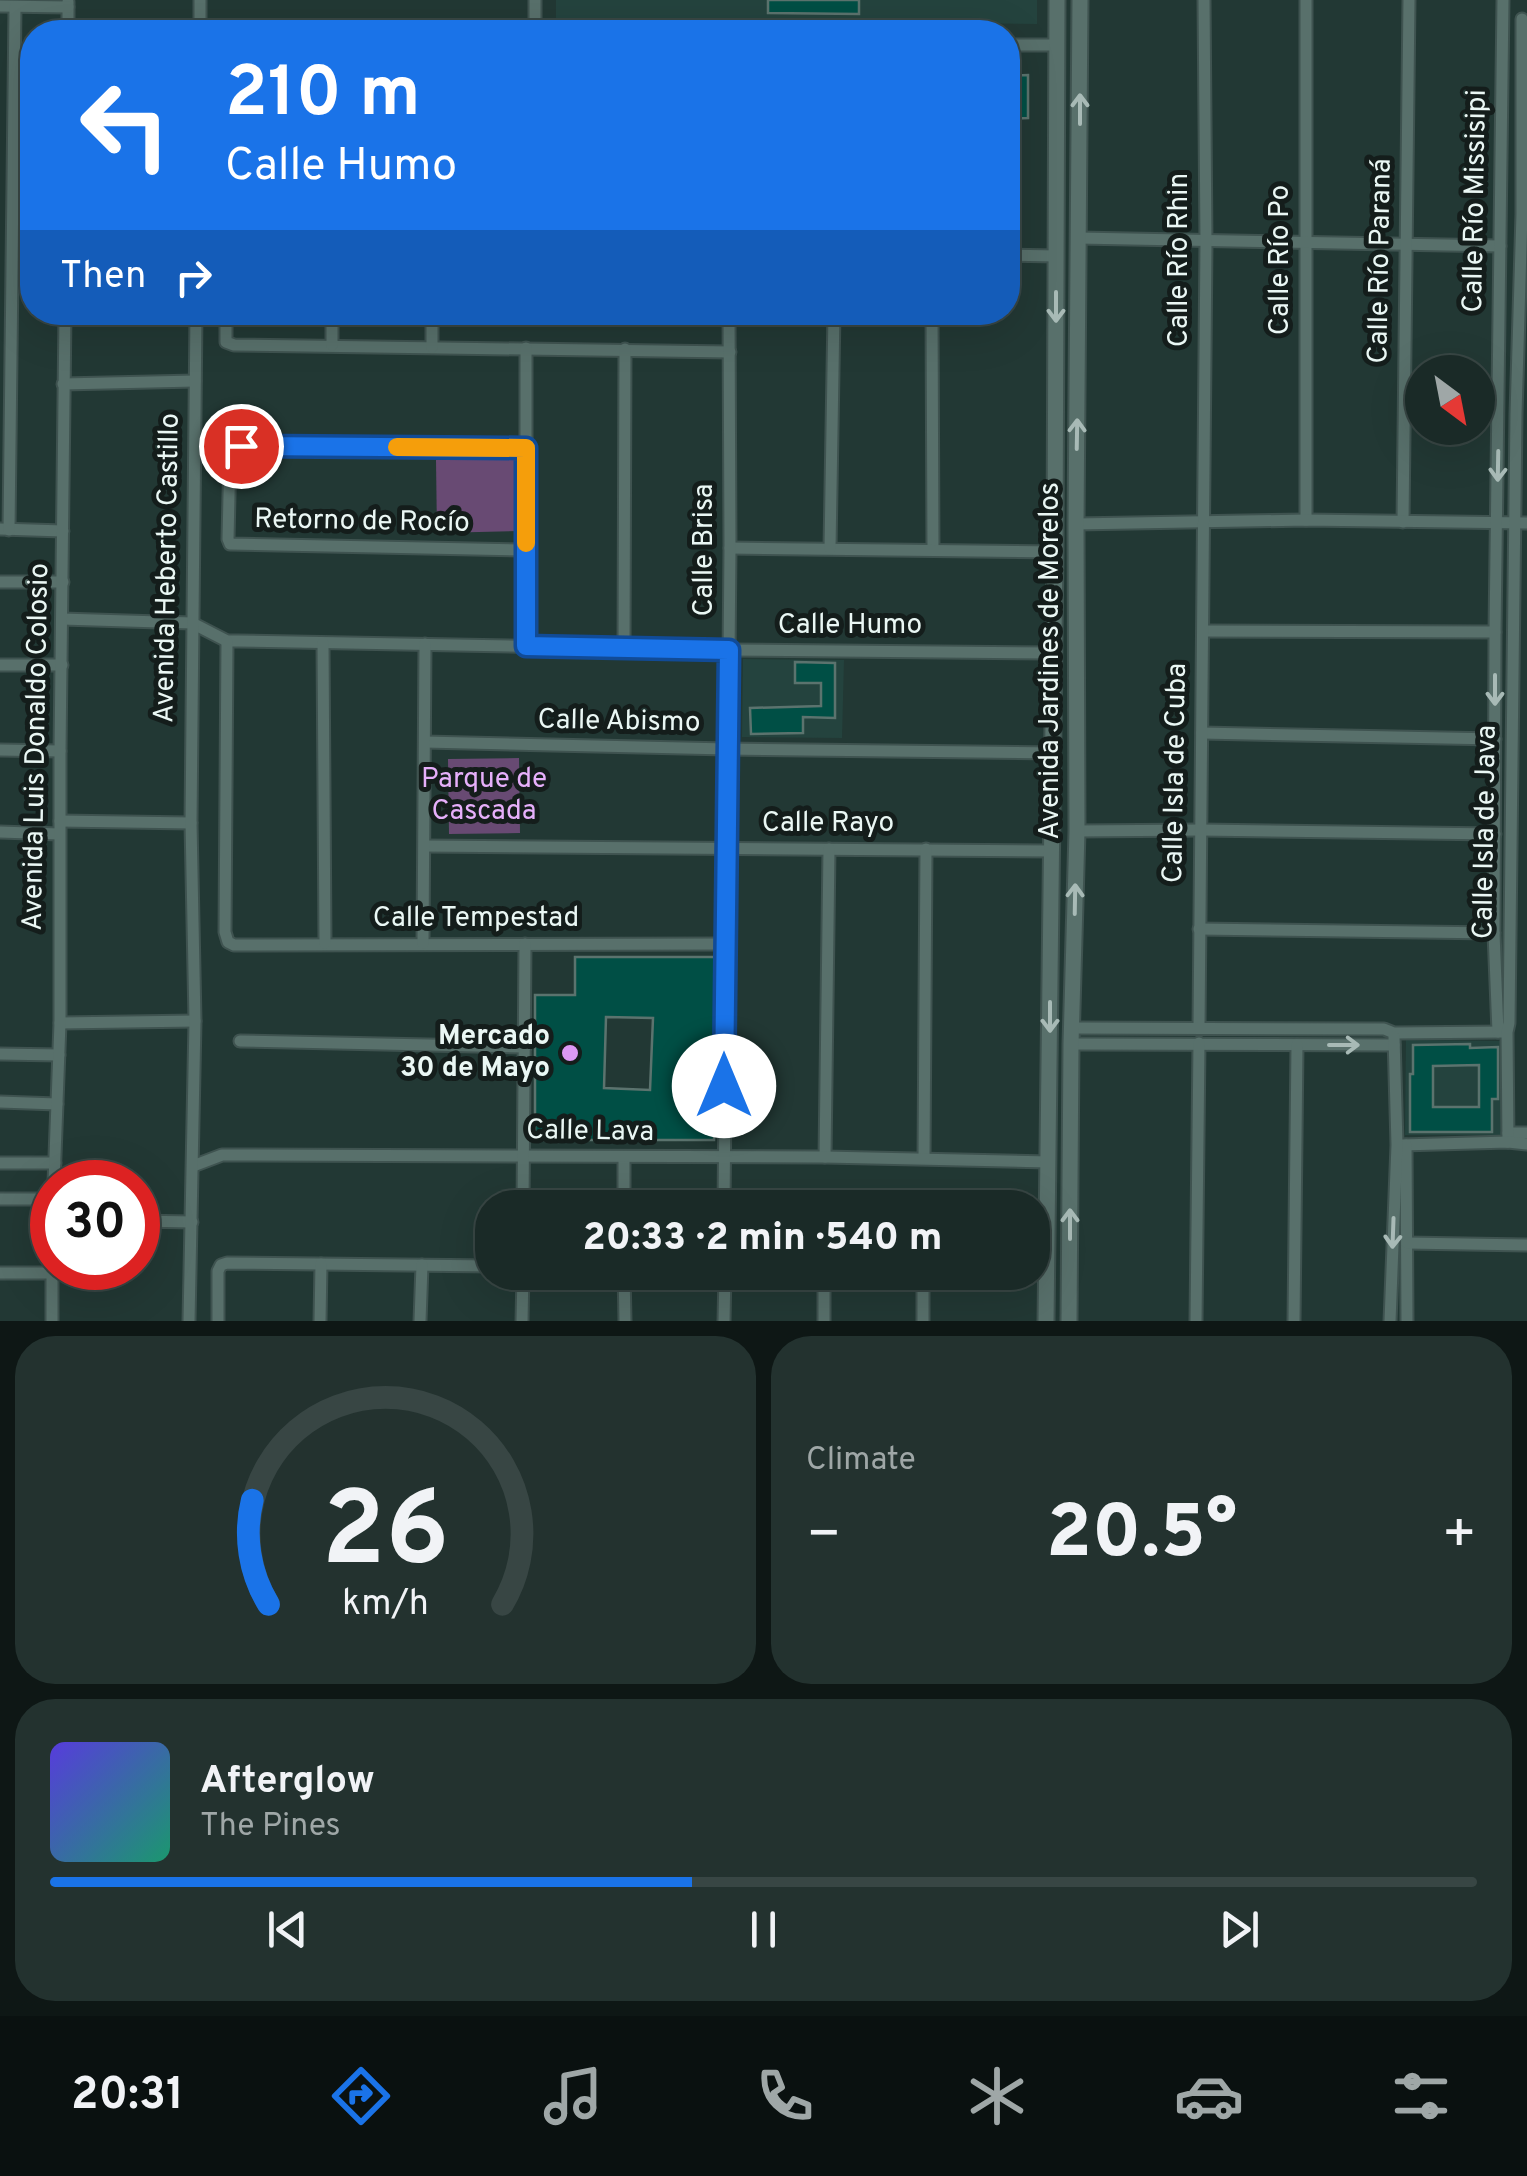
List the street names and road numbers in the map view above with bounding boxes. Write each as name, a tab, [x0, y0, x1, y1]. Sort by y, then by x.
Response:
street label: Calle Río Missisipi	[1456, 89, 1496, 313]
street label: Calle Río Paraná	[1361, 158, 1401, 364]
street label: Calle Río Rhin	[1162, 173, 1198, 347]
street label: Calle Río Po	[1263, 185, 1299, 335]
street label: Avenida Heberto Castillo	[147, 413, 189, 723]
street label: Avenida Jardines de Morelos	[1033, 482, 1069, 840]
street label: Calle Brisa	[687, 484, 723, 617]
street label: Retorno de Rocío	[254, 502, 470, 542]
street label: Avenida Luis Donaldo Colosio	[16, 563, 58, 931]
street label: Calle Humo	[778, 608, 922, 644]
street label: Calle Isla de Cuba	[1156, 662, 1196, 884]
street label: Calle Abismo	[537, 703, 701, 741]
street label: Calle Isla de Java	[1466, 725, 1506, 939]
street label: Calle Rayo	[762, 806, 894, 842]
street label: Calle Tempestad	[373, 901, 579, 937]
street label: Calle Lava	[526, 1113, 654, 1151]

